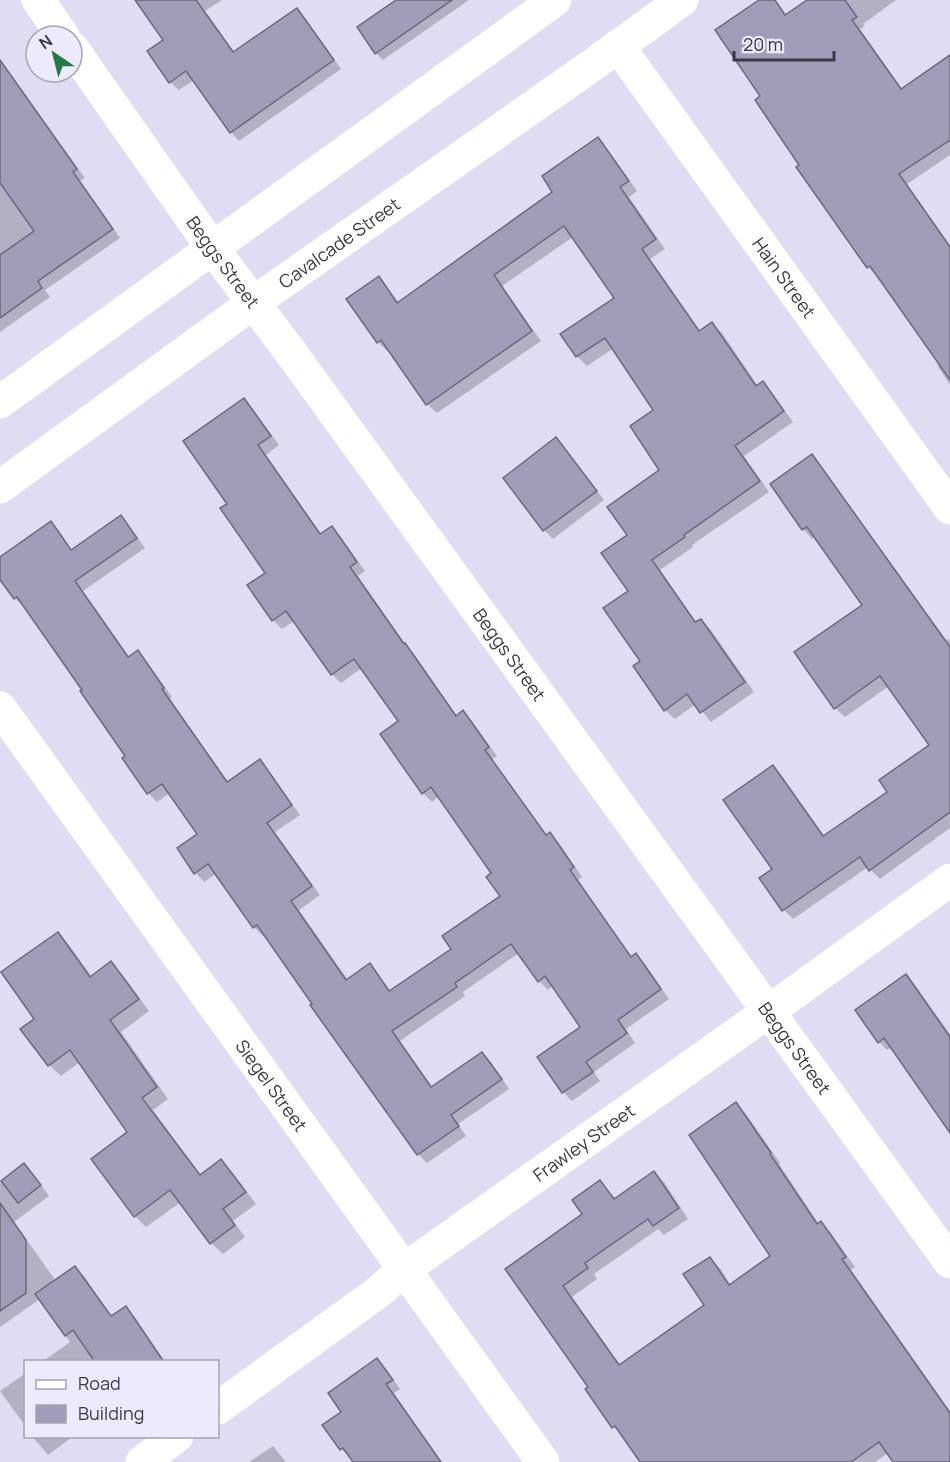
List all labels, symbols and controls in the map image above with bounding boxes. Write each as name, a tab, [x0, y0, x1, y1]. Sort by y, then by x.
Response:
north arrow	[24, 24, 84, 84]
scale bar	[734, 24, 834, 62]
text: N	[34, 29, 56, 54]
text: 20 m	[743, 32, 783, 56]
street label: Cavalcade Street	[274, 192, 405, 293]
street label: Beggs Street	[181, 211, 265, 313]
street label: Hain Street	[747, 232, 821, 323]
street label: Beggs Street	[468, 603, 551, 706]
street label: Beggs Street	[753, 997, 837, 1099]
street label: Siegel Street	[231, 1035, 313, 1136]
street label: Frawley Street	[528, 1098, 639, 1187]
legend	[24, 1360, 219, 1438]
text: Road	[78, 1371, 121, 1395]
text: Building	[78, 1401, 144, 1425]

